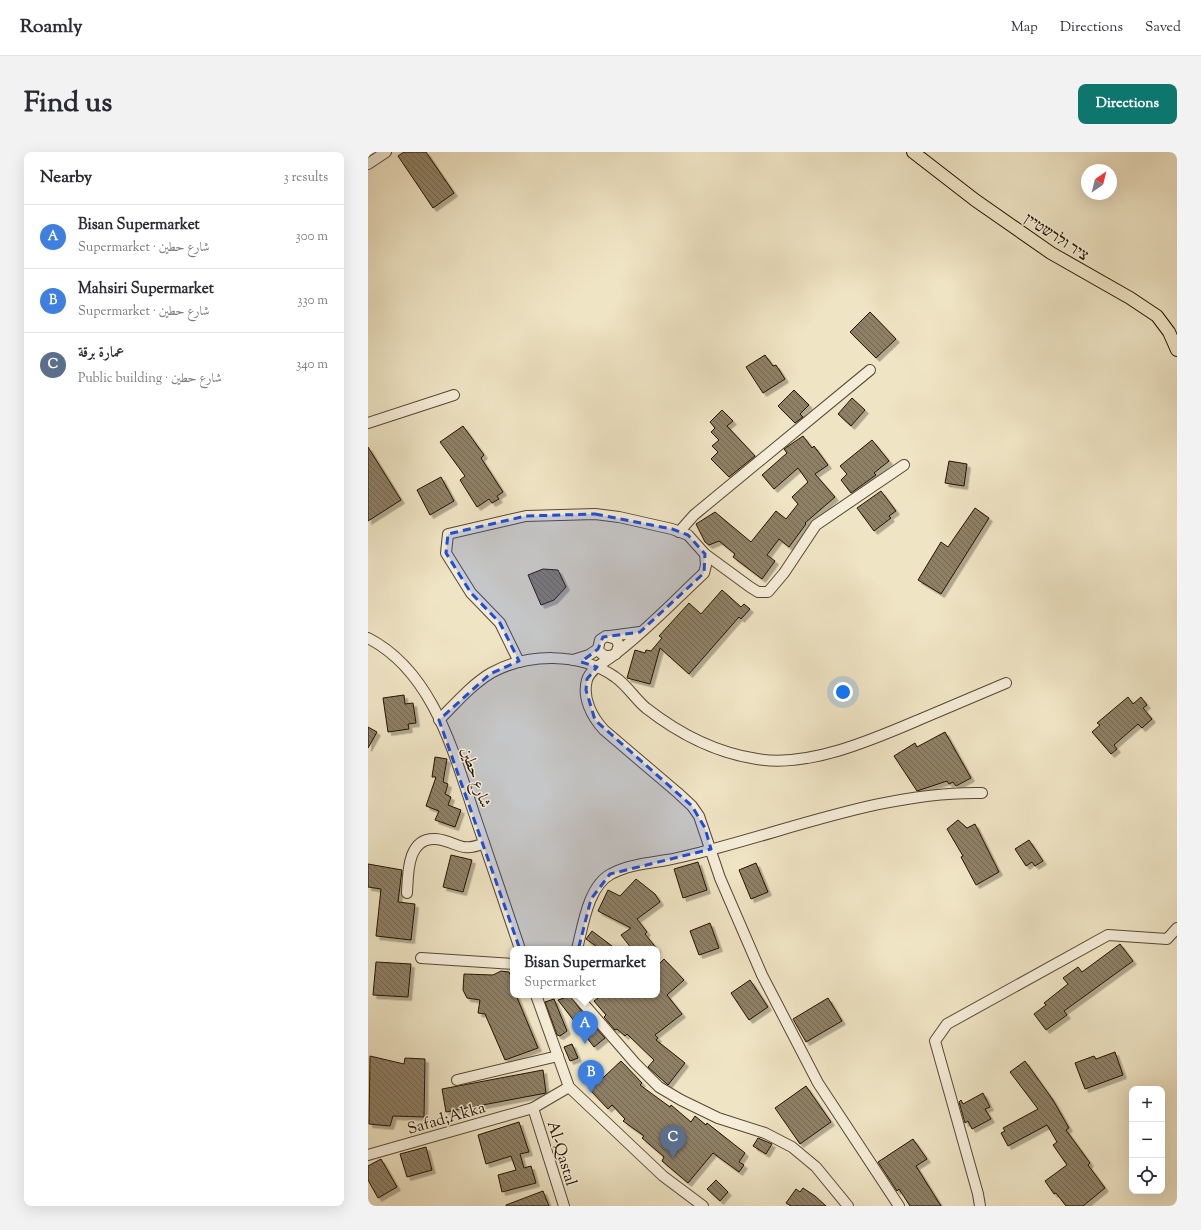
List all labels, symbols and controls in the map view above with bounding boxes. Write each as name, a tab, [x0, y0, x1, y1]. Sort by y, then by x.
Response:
text: Roamly	[20, 14, 83, 41]
text: Map	[1011, 18, 1038, 38]
text: Directions	[1060, 18, 1123, 38]
text: Saved	[1145, 18, 1181, 38]
text: Find us	[24, 84, 112, 124]
button: Directions	[1078, 84, 1177, 124]
north arrow	[1081, 164, 1117, 200]
text: Nearby	[40, 166, 92, 190]
text: 3 results	[283, 169, 328, 187]
street label: ציר ולרשטיין	[1019, 209, 1092, 268]
text: Bisan Supermarket	[78, 215, 200, 236]
text: A	[48, 228, 58, 246]
text: 300 m	[296, 228, 328, 246]
text: Supermarket · شارع حطين	[78, 239, 210, 257]
text: Mahsiri Supermarket	[78, 279, 214, 300]
text: B	[49, 292, 57, 310]
text: 330 m	[297, 292, 328, 310]
text: Supermarket · شارع حطين	[78, 303, 210, 321]
text: عمارة برقة	[78, 343, 124, 364]
text: C	[48, 356, 58, 374]
text: 340 m	[296, 356, 328, 374]
text: Public building · شارع حطين	[78, 370, 222, 388]
your location	[833, 682, 853, 702]
street label: شارع حطين	[454, 744, 496, 811]
popup	[510, 946, 660, 998]
text: Bisan Supermarket	[524, 953, 646, 974]
text: Supermarket	[524, 974, 596, 992]
pin: A	[572, 1011, 598, 1044]
pin: B	[578, 1060, 604, 1093]
map controls	[1129, 1086, 1165, 1194]
button: +	[1129, 1086, 1165, 1122]
street label: Safad;Akka	[405, 1097, 489, 1142]
street label: Al-Qastal	[540, 1118, 582, 1190]
button: −	[1129, 1122, 1165, 1158]
pin: C	[660, 1125, 686, 1158]
button: locate	[1129, 1158, 1165, 1194]

